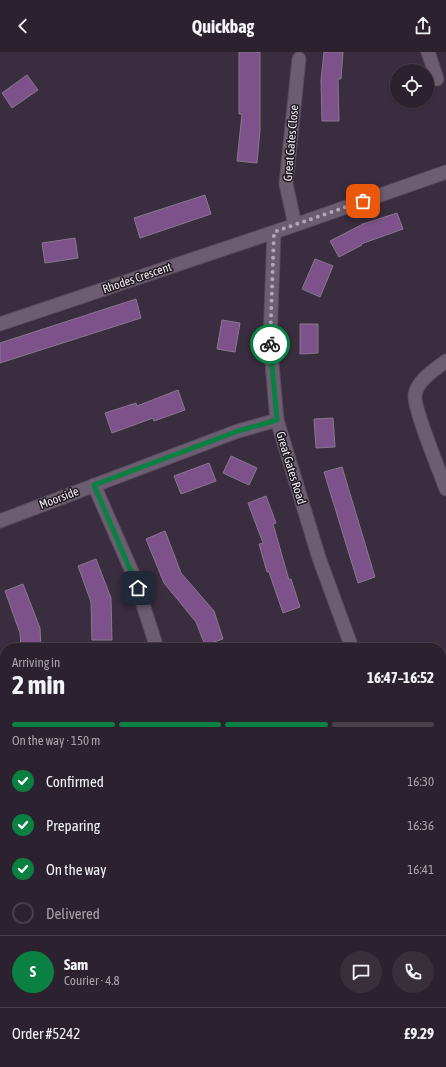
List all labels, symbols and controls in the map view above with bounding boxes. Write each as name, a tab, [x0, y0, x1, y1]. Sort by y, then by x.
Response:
icon: back	[12, 15, 34, 37]
icon: share	[412, 15, 434, 37]
text: Quickbag	[192, 16, 254, 37]
map controls	[390, 64, 434, 108]
button: locate	[390, 64, 434, 108]
street label: Great Gates Close	[281, 104, 301, 182]
pin	[346, 184, 380, 218]
icon: bag	[352, 190, 374, 212]
street label: Rhodes Crescent	[101, 259, 174, 296]
courier	[250, 324, 290, 364]
icon: bike	[259, 333, 281, 355]
street label: Great Gates Road	[273, 430, 309, 506]
street label: Moorside	[37, 484, 81, 512]
pin	[121, 571, 155, 605]
icon: home	[127, 577, 149, 599]
text: Arriving in	[12, 655, 60, 670]
text: 16:47–16:52	[367, 669, 434, 686]
text: 2 min	[12, 670, 65, 700]
text: On the way · 150 m	[12, 733, 100, 748]
icon: check	[12, 770, 34, 792]
text: Confirmed	[46, 773, 104, 790]
text: 16:30	[407, 774, 434, 789]
icon: check	[12, 814, 34, 836]
text: Preparing	[46, 817, 100, 834]
text: 16:36	[407, 818, 434, 833]
icon: check	[12, 858, 34, 880]
text: On the way	[46, 861, 107, 878]
text: 16:41	[407, 862, 434, 877]
text: Delivered	[46, 905, 100, 922]
button: chat	[340, 951, 382, 993]
button: phone	[392, 951, 434, 993]
text: Sam	[64, 956, 88, 973]
text: S	[30, 963, 36, 980]
text: Courier · 4.8	[64, 973, 120, 988]
text: Order #5242	[12, 1025, 80, 1042]
text: £9.29	[404, 1025, 434, 1042]

